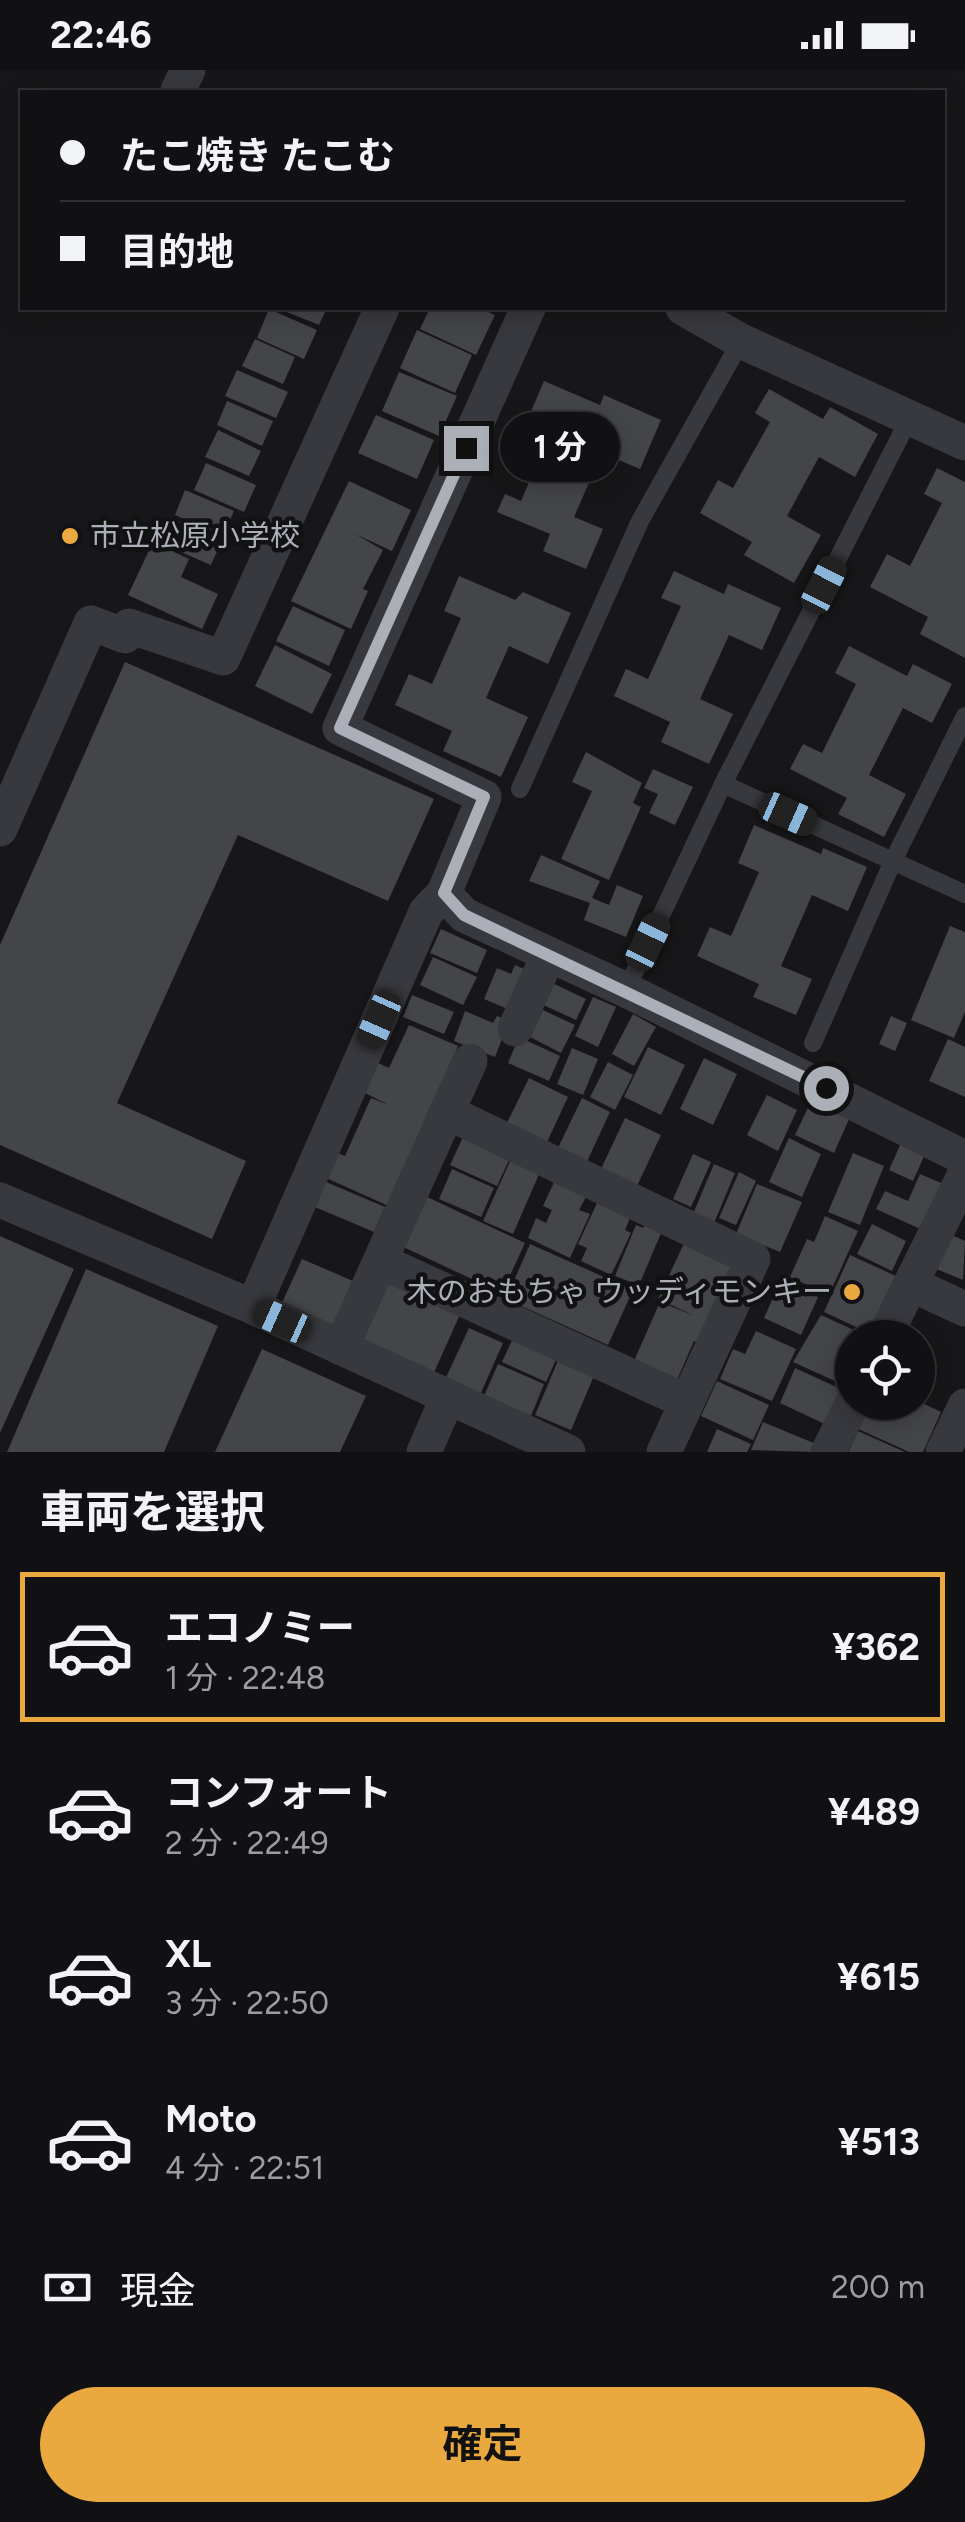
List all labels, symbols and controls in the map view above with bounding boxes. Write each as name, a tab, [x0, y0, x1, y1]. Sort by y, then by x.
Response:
text: 22:46	[50, 12, 152, 58]
text: たこ焼き たこむ	[120, 133, 395, 179]
text: 目的地	[120, 229, 234, 275]
callout: 1 分	[501, 413, 621, 483]
route end	[444, 426, 489, 471]
text: 1 分	[533, 428, 587, 466]
place label: 市立松原小学校	[90, 517, 300, 554]
marker: 市立松原小学校	[59, 525, 81, 547]
car	[797, 551, 851, 619]
car	[754, 788, 822, 840]
car	[621, 908, 675, 976]
car	[353, 986, 405, 1054]
route start	[804, 1066, 849, 1111]
place label: 木のおもちゃ ウッディモンキー	[407, 1273, 832, 1310]
marker: 木のおもちゃ ウッディモンキー	[841, 1281, 863, 1303]
car	[248, 1295, 316, 1347]
map controls	[835, 1320, 935, 1420]
button: locate	[835, 1320, 935, 1420]
text: 車両を選択	[40, 1485, 265, 1539]
icon: car	[45, 1602, 135, 1692]
text: エコノミー	[165, 1605, 355, 1651]
text: ¥362	[832, 1624, 920, 1670]
text: 1 分 · 22:48	[165, 1659, 325, 1697]
icon: car	[45, 1767, 135, 1857]
text: コンフォート	[165, 1770, 392, 1816]
text: ¥489	[828, 1789, 920, 1835]
text: 2 分 · 22:49	[165, 1824, 329, 1862]
text: XL	[165, 1931, 211, 1977]
icon: car	[45, 1932, 135, 2022]
text: ¥615	[837, 1954, 920, 2000]
text: 3 分 · 22:50	[165, 1984, 329, 2022]
text: Moto	[165, 2096, 257, 2142]
icon: car	[45, 2097, 135, 2187]
text: ¥513	[838, 2119, 920, 2165]
text: 4 分 · 22:51	[165, 2149, 324, 2187]
icon: cash	[40, 2260, 95, 2315]
text: 現金	[120, 2268, 196, 2314]
text: 200 m	[831, 2268, 925, 2306]
button: 確定	[40, 2387, 925, 2502]

